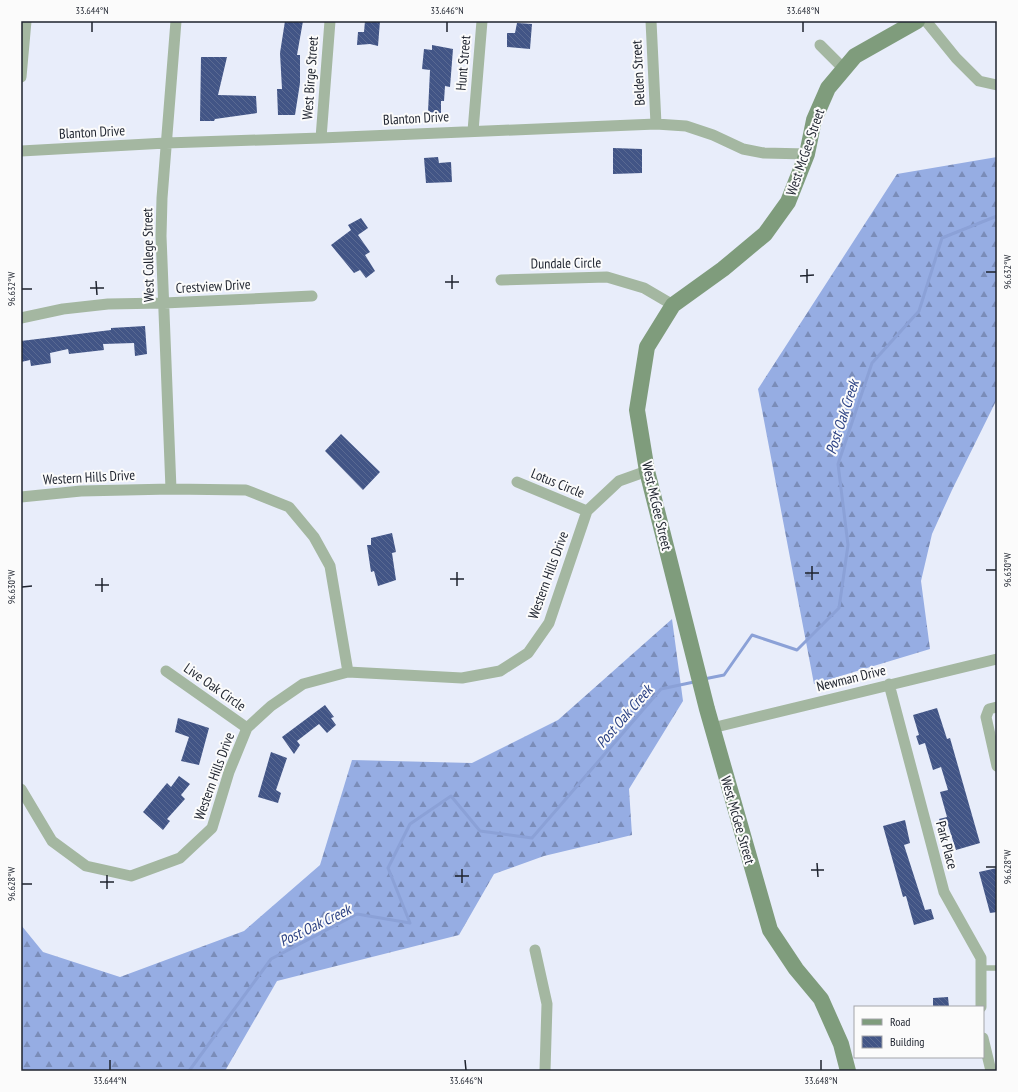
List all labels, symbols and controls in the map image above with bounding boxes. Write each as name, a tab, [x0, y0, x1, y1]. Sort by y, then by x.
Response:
text: 33.644°N	[75, 4, 109, 17]
text: 33.646°N	[430, 4, 464, 17]
text: 33.648°N	[786, 4, 820, 17]
street label: Hunt Street	[452, 34, 474, 91]
street label: West Birge Street	[298, 36, 322, 120]
street label: Belden Street	[627, 40, 649, 106]
street label: West McGee Street	[782, 106, 828, 198]
street label: Blanton Drive	[383, 107, 450, 129]
street label: Blanton Drive	[59, 121, 126, 143]
street label: West College Street	[138, 208, 158, 302]
street label: Dundale Circle	[531, 253, 602, 273]
text: 96.632°W	[1001, 255, 1014, 289]
text: 96.632°W	[5, 272, 18, 306]
street label: Crestview Drive	[175, 275, 251, 297]
water label: Post Oak Creek	[821, 375, 864, 457]
street label: West McGee Street	[638, 460, 676, 552]
street label: Lotus Circle	[529, 464, 588, 502]
street label: Western Hills Drive	[43, 466, 136, 488]
street label: Western Hills Drive	[524, 528, 572, 621]
text: 96.630°W	[1001, 553, 1014, 587]
text: 96.630°W	[5, 570, 18, 604]
street label: Live Oak Circle	[180, 659, 250, 715]
street label: Newman Drive	[815, 661, 888, 695]
water label: Post Oak Creek	[592, 679, 658, 751]
street label: Western Hills Drive	[190, 729, 238, 822]
street label: West McGee Street	[717, 774, 759, 866]
street label: Park Place	[932, 819, 962, 871]
text: 96.628°W	[1001, 850, 1014, 884]
text: 96.628°W	[5, 867, 18, 901]
water label: Post Oak Creek	[276, 899, 356, 950]
legend	[854, 1006, 984, 1058]
text: Road	[890, 1014, 910, 1029]
text: Building	[890, 1034, 925, 1049]
text: 33.644°N	[93, 1074, 127, 1087]
text: 33.646°N	[449, 1074, 483, 1087]
text: 33.648°N	[804, 1074, 838, 1087]

